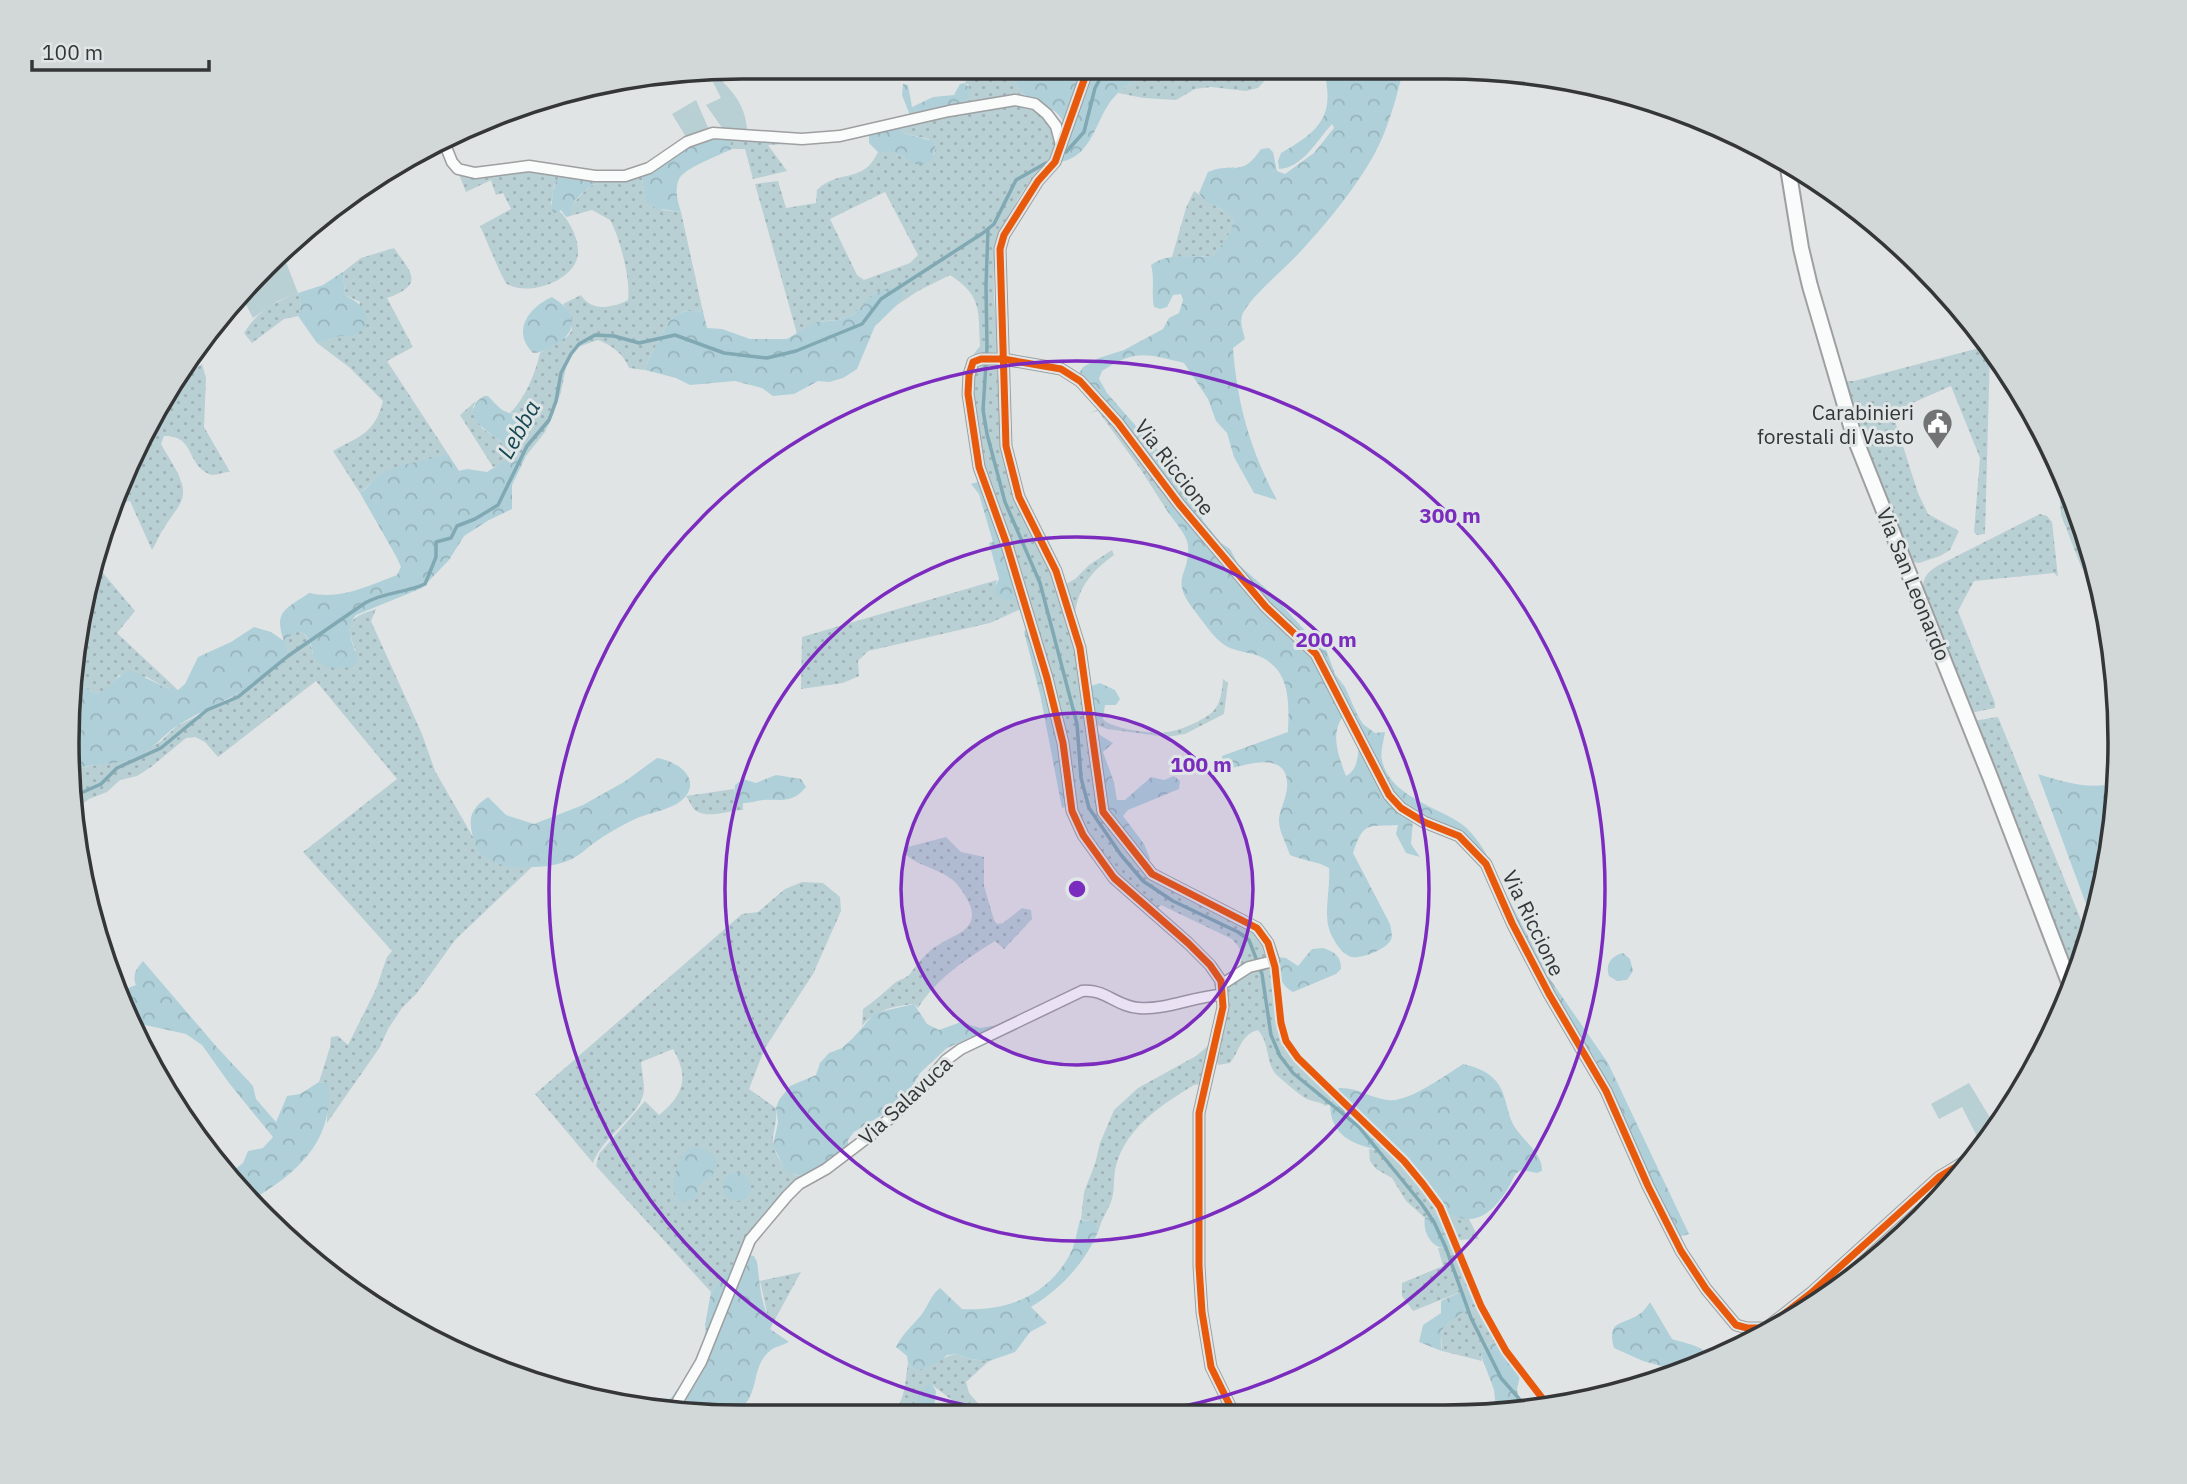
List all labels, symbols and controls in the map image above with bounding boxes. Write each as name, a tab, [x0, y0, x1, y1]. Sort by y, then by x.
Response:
scale bar	[32, 28, 208, 72]
text: 100 m	[42, 38, 103, 66]
water label: Lebba	[490, 394, 546, 464]
place label: Carabinieri forestali di Vasto	[1757, 398, 1914, 450]
public building icon: Carabinieri forestali di Vasto	[1920, 407, 1954, 451]
street label: Via Riccione	[1129, 413, 1221, 521]
text: 300 m	[1419, 501, 1481, 529]
street label: Via San Leonardo	[1871, 503, 1957, 665]
text: 200 m	[1295, 625, 1357, 653]
text: 100 m	[1170, 750, 1232, 778]
street label: Via Riccione	[1496, 865, 1572, 981]
centre of rings	[1065, 877, 1089, 901]
street label: Via Salavuca	[852, 1049, 958, 1151]

